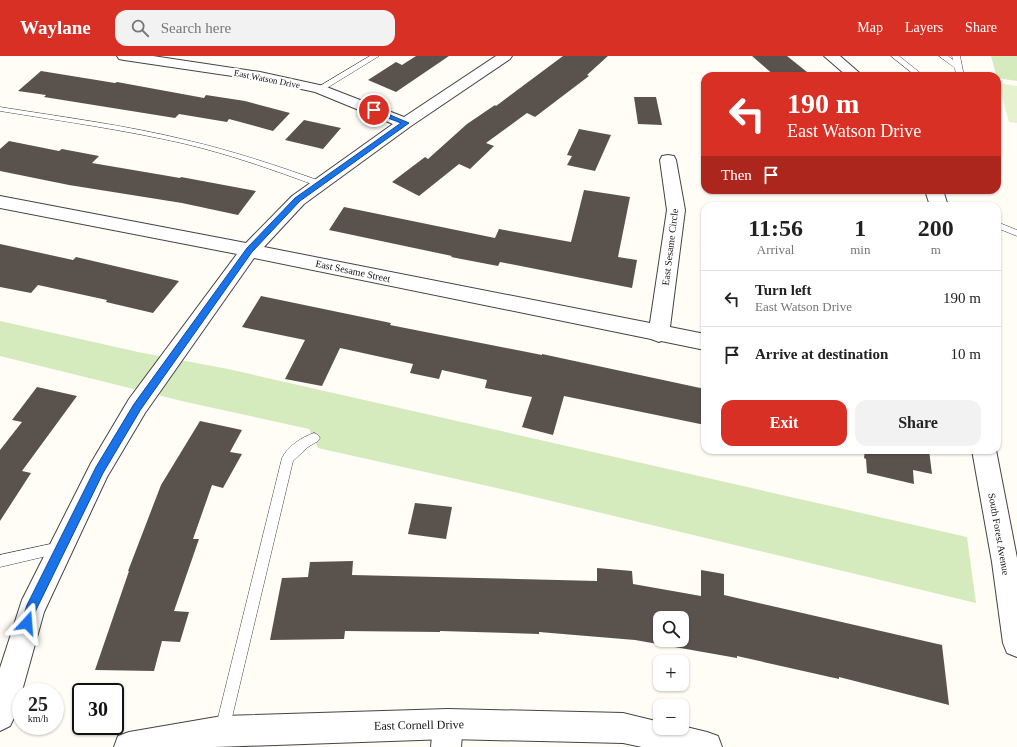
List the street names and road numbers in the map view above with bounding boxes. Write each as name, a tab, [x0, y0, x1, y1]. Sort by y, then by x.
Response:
street label: East Watson Drive	[233, 68, 301, 90]
street label: East Sesame Circle	[660, 207, 680, 286]
street label: East Sesame Street	[315, 258, 392, 284]
street label: South Forest Avenue	[986, 492, 1012, 576]
street label: East Cornell Drive	[374, 717, 464, 733]

